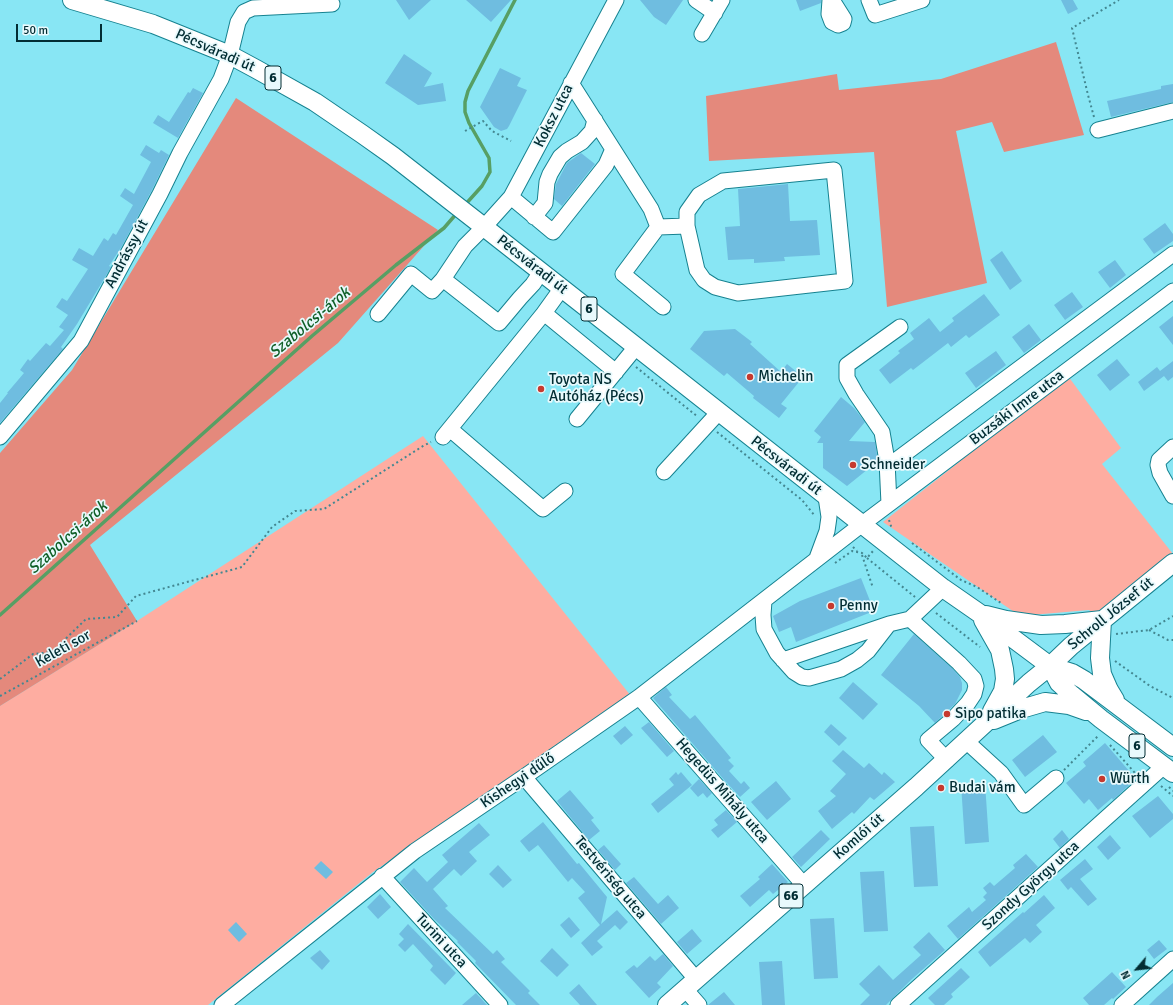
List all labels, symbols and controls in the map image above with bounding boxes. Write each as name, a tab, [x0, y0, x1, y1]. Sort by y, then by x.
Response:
scale bar	[18, 16, 104, 42]
text: 50 m	[23, 23, 48, 38]
street label: Pécsváradi út	[172, 25, 258, 77]
road number: 6	[265, 66, 281, 90]
street label: Koksz utca	[530, 81, 578, 151]
street label: Andrássy út	[101, 217, 153, 291]
street label: Pécsváradi út	[493, 232, 571, 298]
water label: Szabolcsi-árok	[266, 284, 354, 362]
road number: 6	[581, 297, 597, 321]
street label: Buzsáki Imre utca	[966, 367, 1068, 449]
place label: Michelin	[758, 368, 814, 386]
place label: Toyota NS Autóház (Pécs)	[549, 371, 644, 406]
marker: Michelin	[745, 372, 755, 382]
marker: Toyota NS Autóház (Pécs)	[536, 384, 546, 394]
street label: Pécsváradi út	[747, 433, 825, 499]
place label: Schneider	[861, 456, 925, 474]
marker: Schneider	[848, 460, 858, 470]
water label: Szabolcsi-árok	[24, 497, 112, 579]
street label: Schroll József út	[1064, 574, 1158, 654]
place label: Penny	[839, 597, 878, 615]
marker: Penny	[826, 601, 836, 611]
street label: Keleti sor	[32, 626, 94, 672]
place label: Sipo patika	[955, 705, 1026, 723]
marker: Sipo patika	[942, 709, 952, 719]
road number: 6	[1129, 734, 1145, 758]
street label: Hegedüs Mihály utca	[671, 735, 773, 847]
street label: Kishegyi dűlő	[477, 750, 559, 812]
place label: Würth	[1110, 770, 1150, 788]
marker: Würth	[1097, 774, 1107, 784]
place label: Budai vám	[949, 779, 1016, 797]
marker: Budai vám	[936, 783, 946, 793]
street label: Komlói út	[830, 810, 888, 864]
street label: Testvériség utca	[570, 833, 650, 923]
street label: Szondy György utca	[979, 838, 1083, 934]
road number: 66	[779, 884, 803, 908]
street label: Turini utca	[411, 910, 471, 972]
north arrow	[1117, 949, 1157, 989]
text: N	[1118, 968, 1133, 981]

